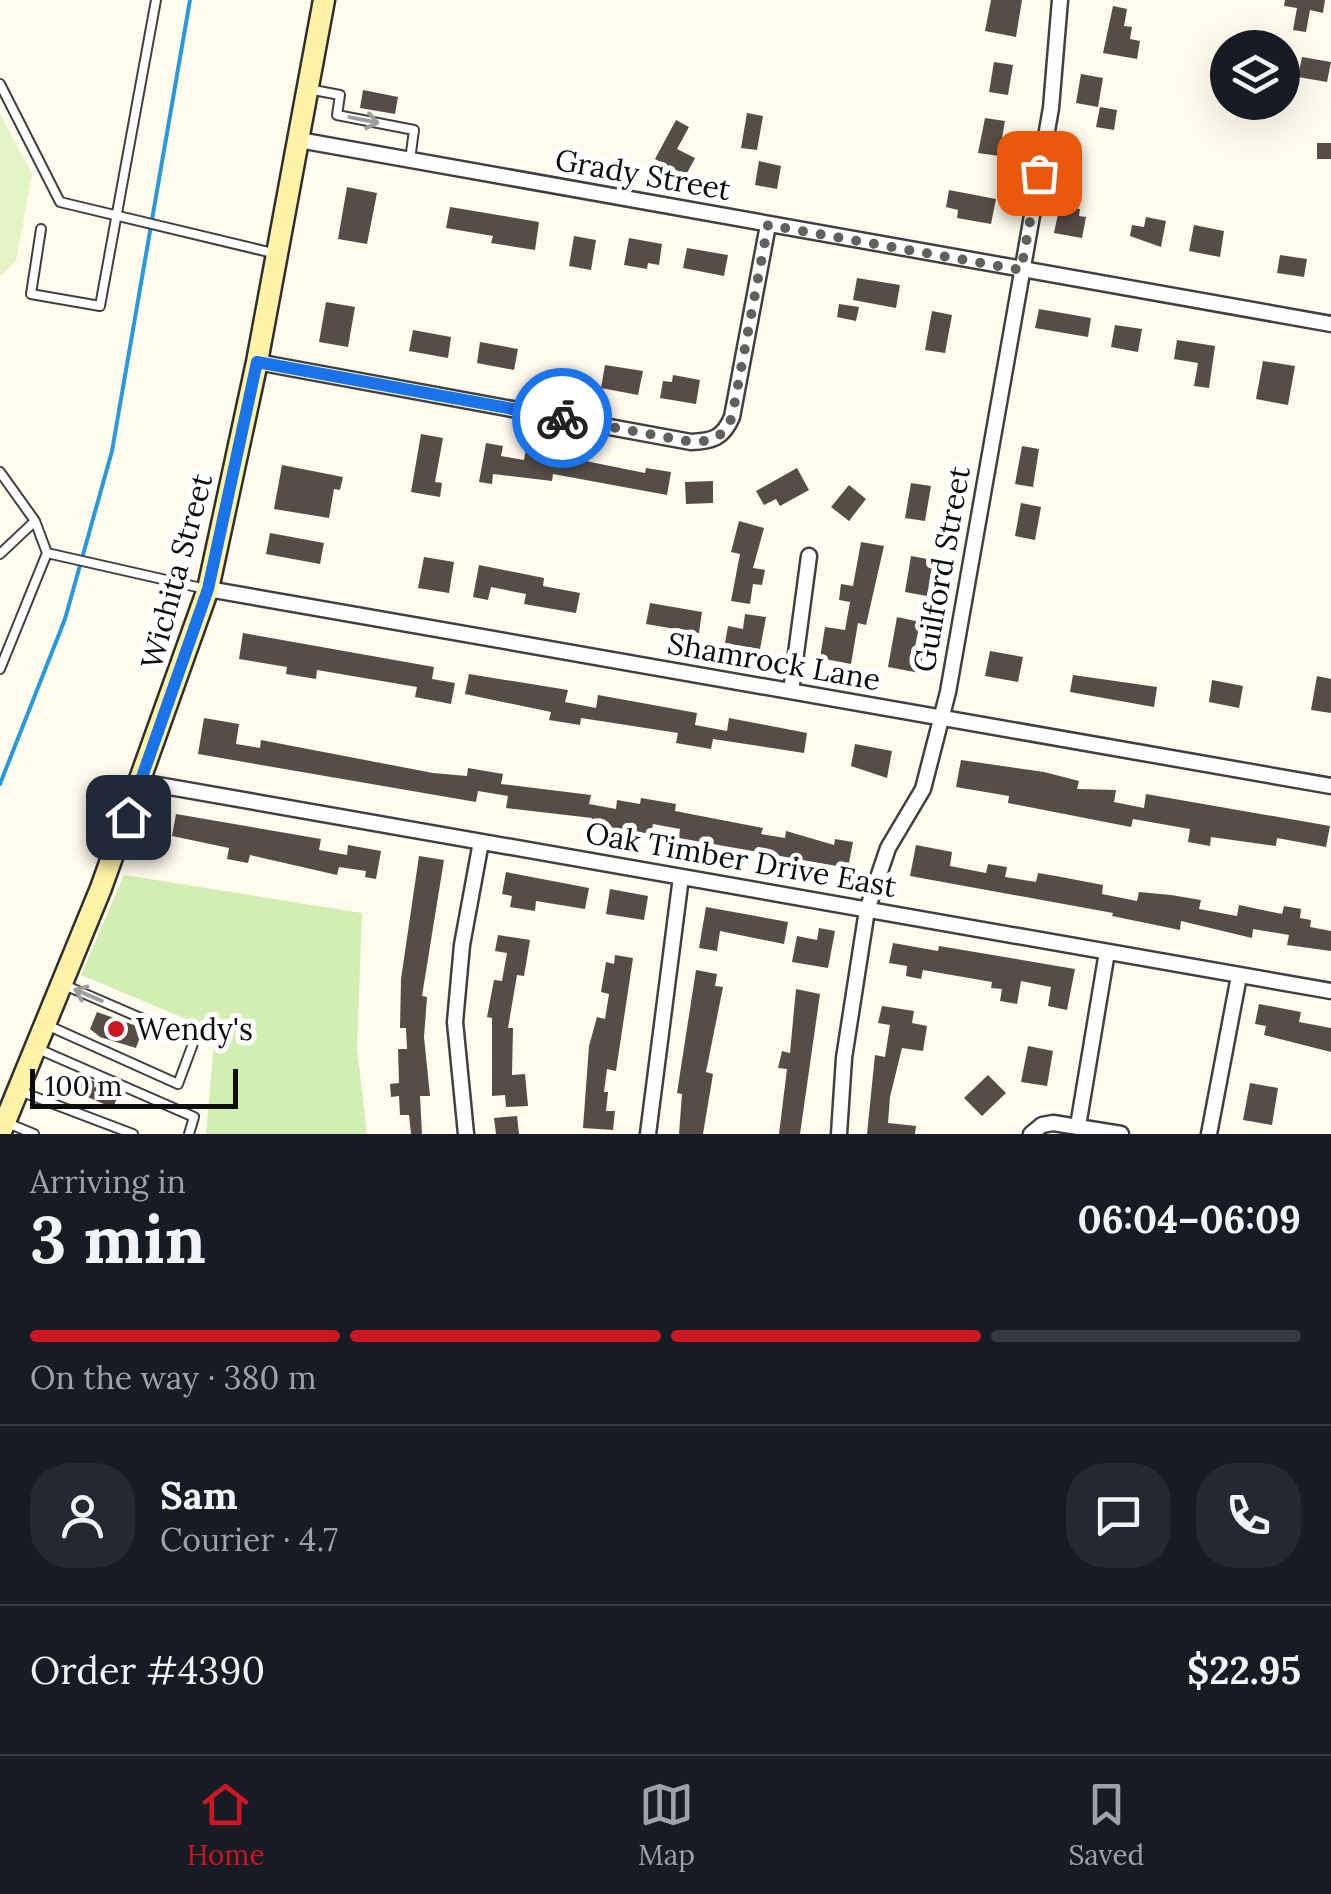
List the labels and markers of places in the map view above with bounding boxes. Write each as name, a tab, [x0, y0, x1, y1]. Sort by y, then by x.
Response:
pin	[997, 131, 1082, 216]
pin	[86, 775, 171, 860]
place label: Wendy's	[136, 1010, 253, 1049]
marker: Wendy's	[105, 1018, 127, 1040]

